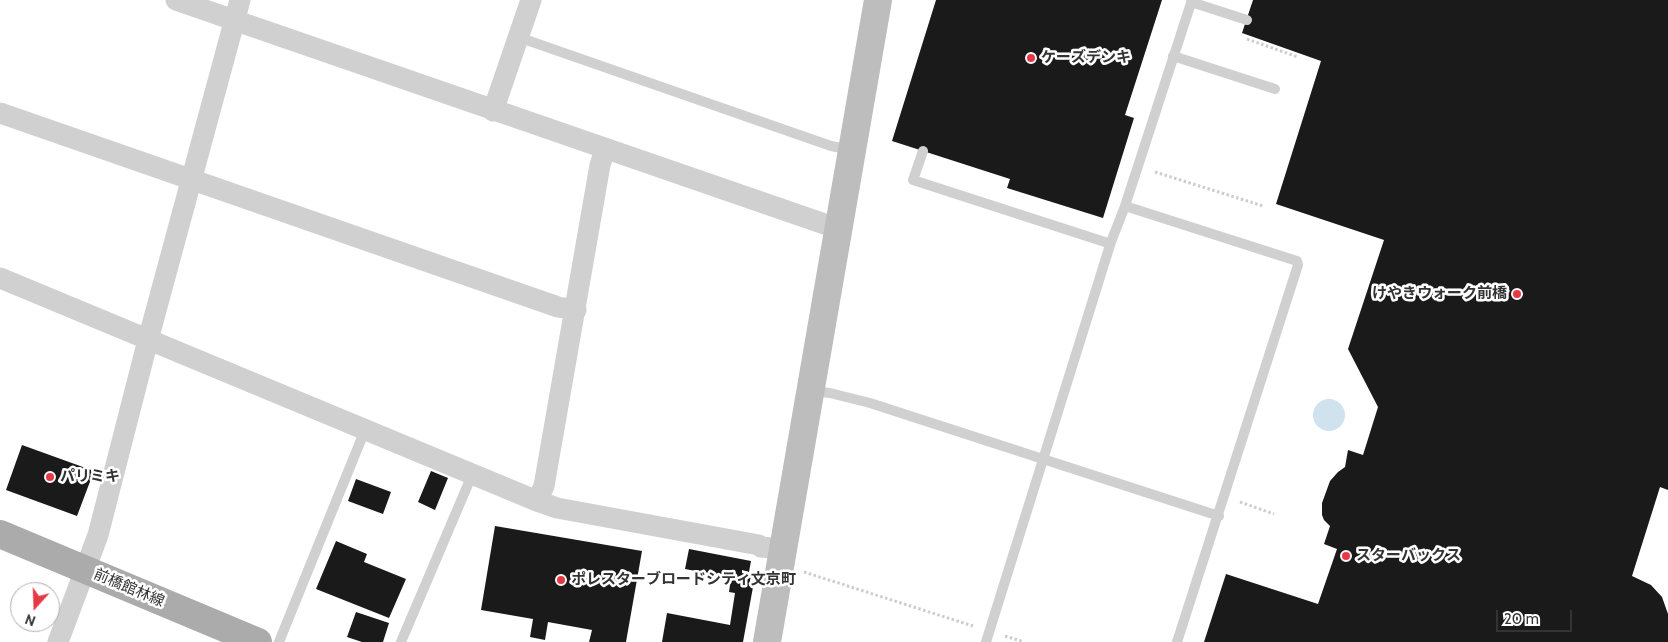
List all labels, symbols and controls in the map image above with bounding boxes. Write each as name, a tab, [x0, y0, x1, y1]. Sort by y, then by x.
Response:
place label: ケーズデンキ	[1041, 49, 1131, 67]
marker: ケーズデンキ	[1025, 52, 1037, 64]
place label: けやきウォーク前橋	[1372, 285, 1507, 303]
marker: けやきウォーク前橋	[1511, 288, 1523, 300]
place label: パリミキ	[60, 468, 120, 486]
marker: パリミキ	[44, 471, 56, 483]
place label: スターバックス	[1356, 547, 1461, 565]
marker: スターバックス	[1340, 550, 1352, 562]
street label: 前橋館林線	[91, 565, 167, 611]
place label: ポレスターブロードシティ文京町	[571, 571, 796, 589]
marker: ポレスターブロードシティ文京町	[555, 574, 567, 586]
north arrow	[10, 582, 60, 632]
scale bar	[1498, 600, 1574, 632]
text: N	[22, 610, 38, 630]
text: 20 m	[1504, 610, 1539, 628]

